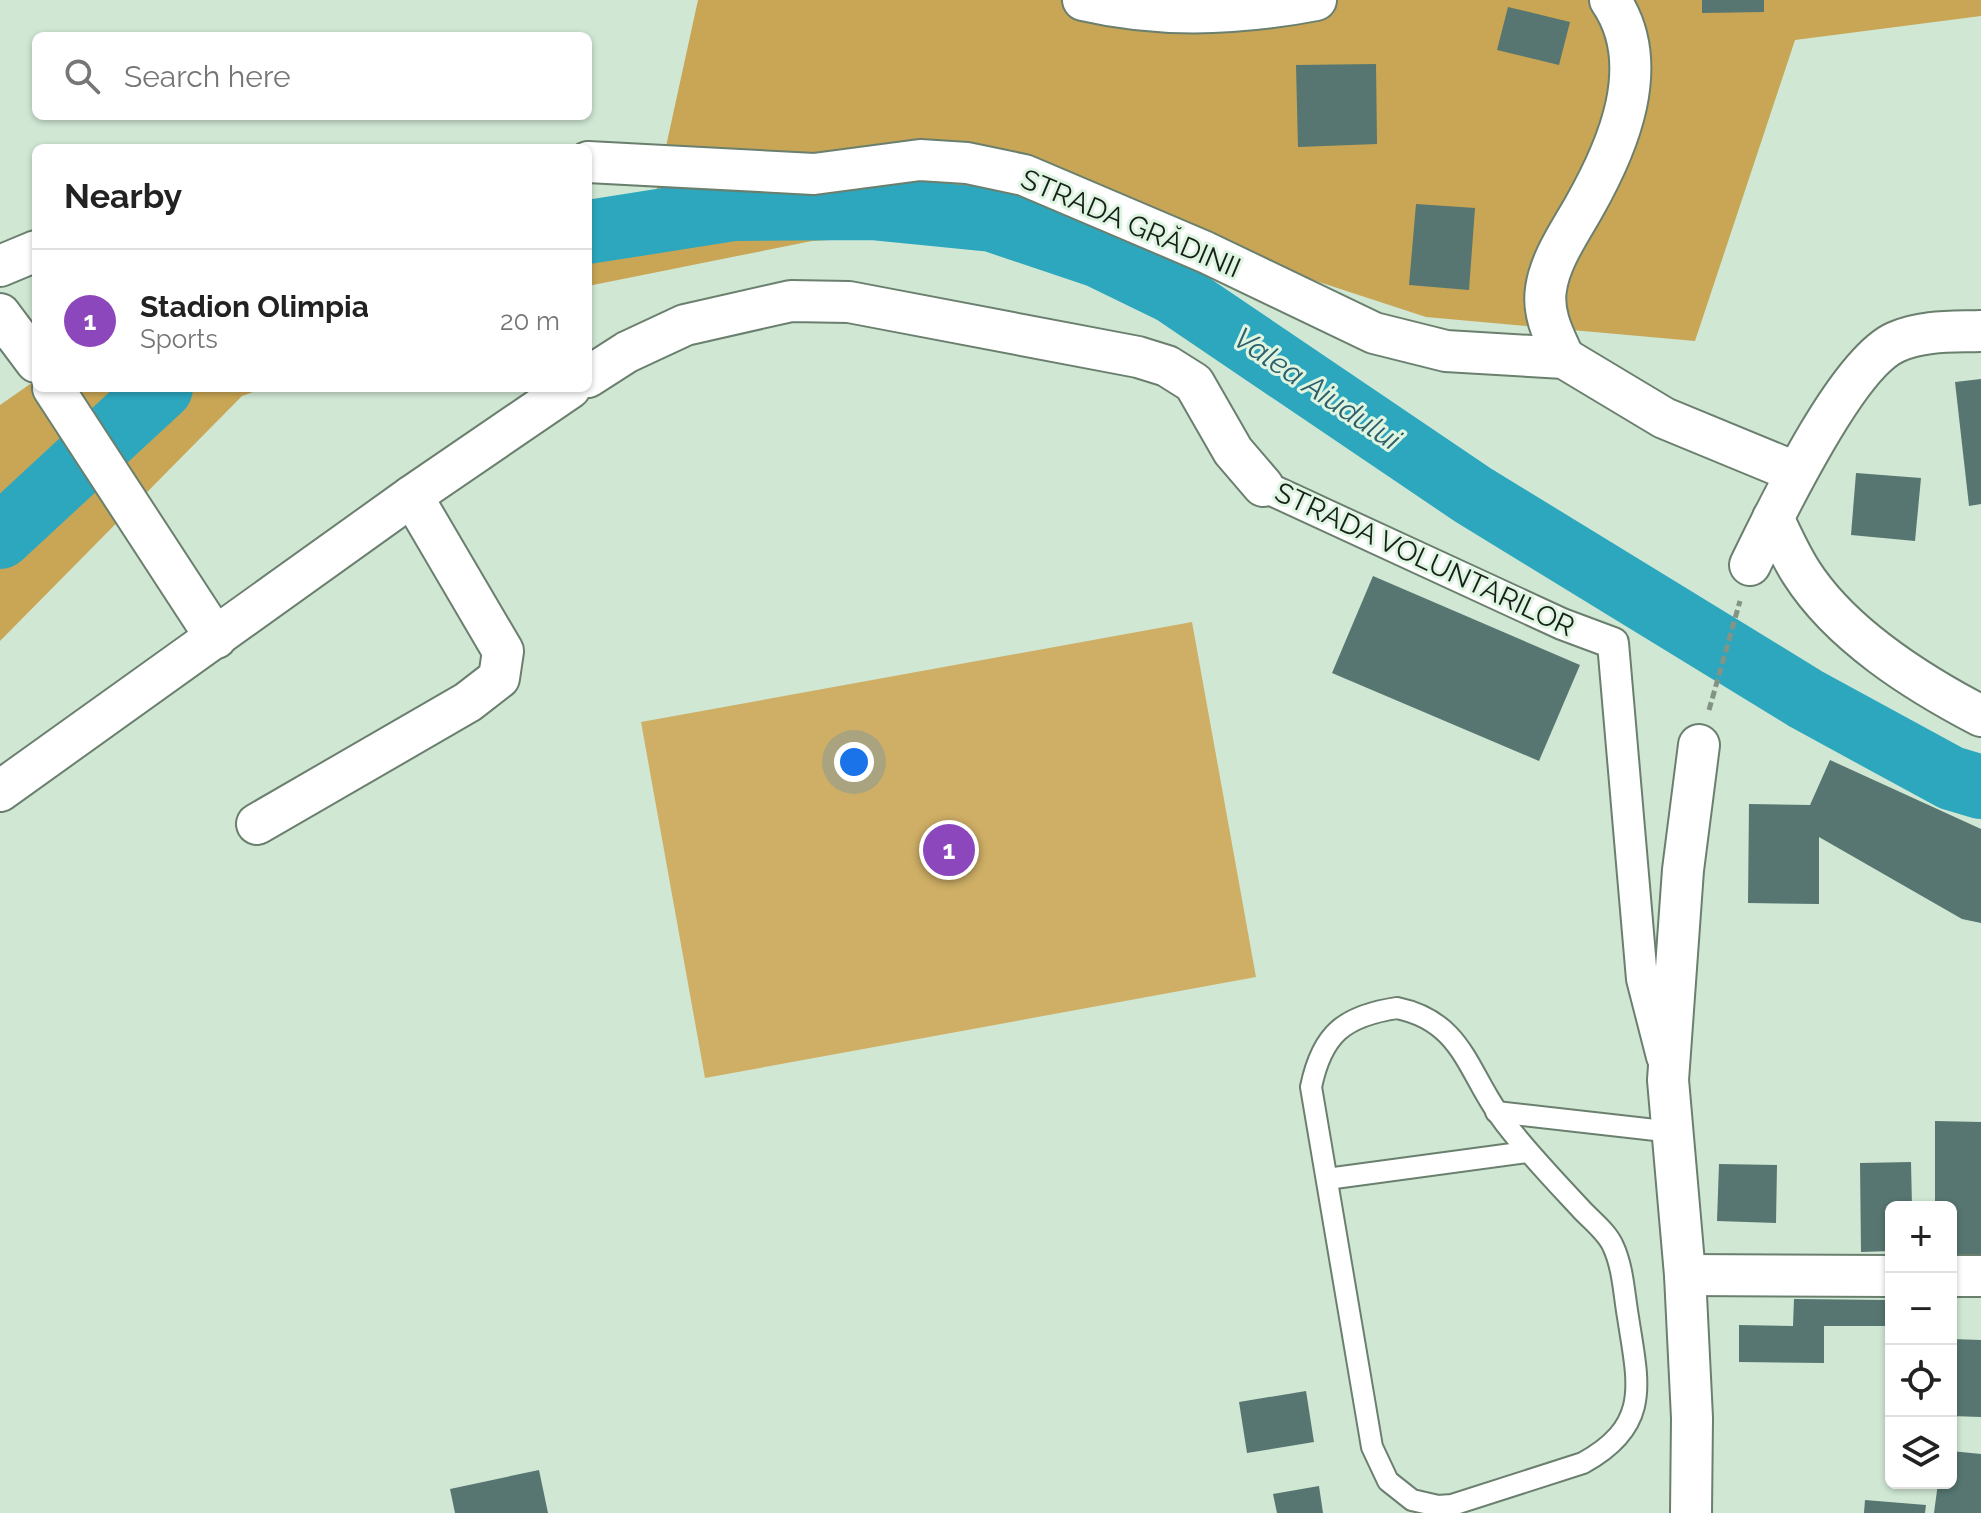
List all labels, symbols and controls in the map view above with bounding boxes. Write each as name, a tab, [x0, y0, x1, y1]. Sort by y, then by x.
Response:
search box	[32, 32, 592, 120]
icon: search	[60, 54, 104, 98]
text: Search here	[124, 59, 291, 94]
street label: STRADA GRĂDINII	[1016, 162, 1246, 285]
text: Nearby	[64, 176, 182, 216]
text: Stadion Olimpia	[140, 289, 369, 324]
text: 1	[84, 306, 96, 336]
text: 20 m	[500, 306, 560, 336]
water label: Valea Aiudului	[1227, 320, 1408, 458]
text: Sports	[140, 324, 218, 354]
street label: STRADA VOLUNTARILOR	[1270, 476, 1580, 643]
your location	[834, 742, 874, 782]
pin: 1	[923, 820, 975, 880]
map controls	[1885, 1201, 1957, 1489]
button: +	[1885, 1201, 1957, 1273]
button: −	[1885, 1273, 1957, 1345]
button: locate	[1885, 1345, 1957, 1417]
button: layers	[1885, 1417, 1957, 1489]

